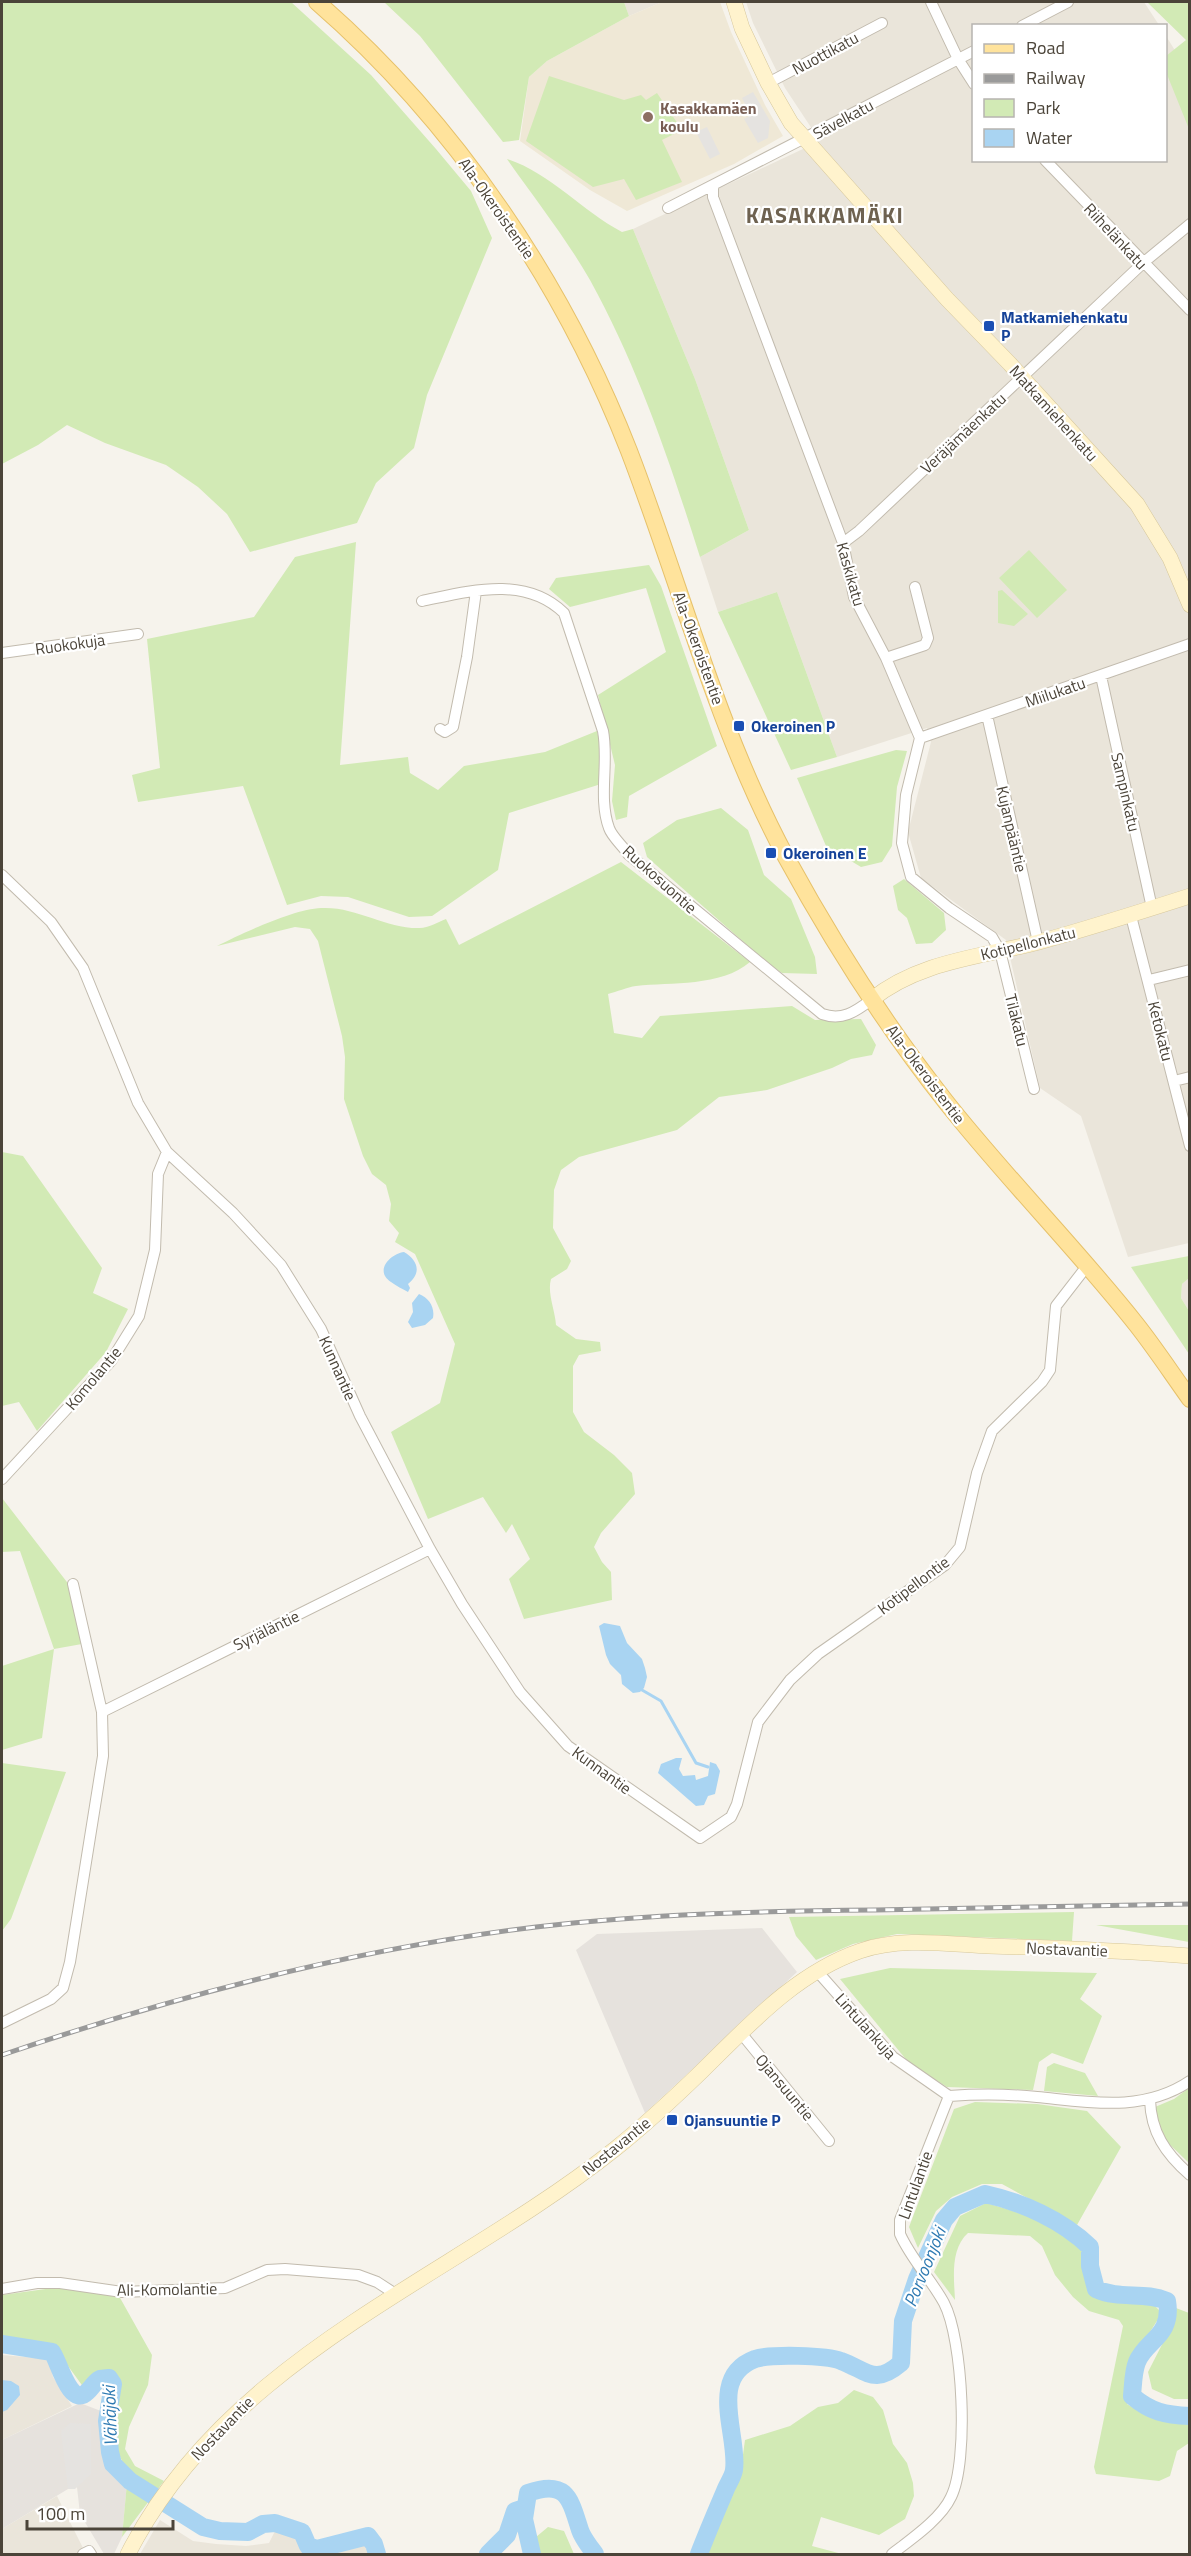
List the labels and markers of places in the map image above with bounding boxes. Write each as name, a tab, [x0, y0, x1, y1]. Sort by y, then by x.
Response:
place label: Kasakkamäen koulu	[660, 96, 757, 138]
marker: Kasakkamäen koulu	[641, 110, 655, 124]
place label: Matkamiehenkatu P	[1001, 305, 1128, 347]
marker: Matkamiehenkatu P	[982, 319, 996, 333]
place label: Okeroinen P	[751, 714, 836, 738]
marker: Okeroinen P	[732, 719, 746, 733]
place label: Okeroinen E	[783, 841, 867, 865]
marker: Okeroinen E	[764, 846, 778, 860]
place label: Ojansuuntie P	[684, 2108, 781, 2132]
marker: Ojansuuntie P	[665, 2113, 679, 2127]

